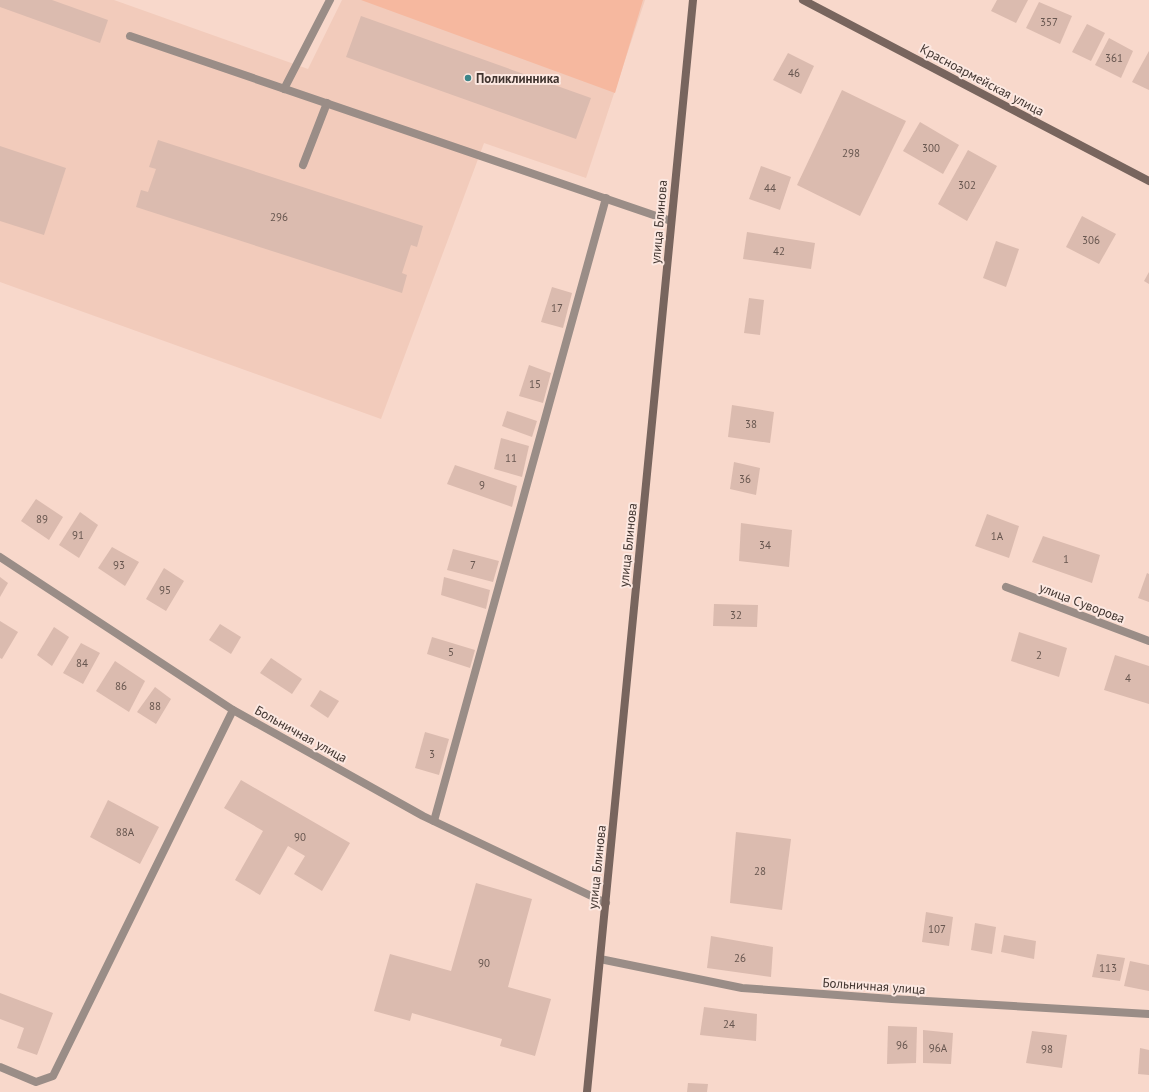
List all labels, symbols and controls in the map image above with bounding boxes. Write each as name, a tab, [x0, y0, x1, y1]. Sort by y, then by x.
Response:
house number: 357	[1040, 15, 1058, 29]
street label: Красноармейская улица	[917, 40, 1047, 120]
house number: 361	[1105, 51, 1123, 65]
house number: 46	[788, 66, 800, 80]
place label: Поликлинника	[476, 70, 559, 87]
marker: Поликлинника	[463, 73, 473, 83]
house number: 300	[922, 141, 940, 155]
house number: 298	[842, 146, 860, 160]
house number: 302	[958, 178, 976, 192]
street label: улица Блинова	[647, 179, 671, 265]
house number: 44	[764, 181, 776, 195]
house number: 296	[270, 210, 288, 224]
house number: 306	[1082, 233, 1100, 247]
house number: 42	[773, 244, 785, 258]
house number: 17	[551, 301, 563, 315]
house number: 15	[529, 377, 541, 391]
house number: 38	[745, 417, 757, 431]
house number: 11	[505, 451, 517, 465]
house number: 36	[739, 472, 751, 486]
house number: 9	[479, 478, 485, 492]
street label: улица Блинова	[615, 502, 641, 588]
house number: 89	[36, 512, 48, 526]
house number: 91	[72, 528, 84, 542]
house number: 1А	[991, 529, 1004, 543]
house number: 34	[759, 538, 771, 552]
house number: 1	[1063, 552, 1069, 566]
house number: 93	[113, 558, 125, 572]
house number: 7	[470, 558, 476, 572]
street label: улица Суворова	[1037, 579, 1127, 627]
house number: 95	[159, 583, 171, 597]
house number: 32	[730, 608, 742, 622]
house number: 5	[448, 645, 454, 659]
house number: 2	[1036, 648, 1042, 662]
house number: 84	[76, 656, 88, 670]
house number: 4	[1125, 671, 1131, 685]
house number: 86	[115, 679, 127, 693]
house number: 88	[149, 699, 161, 713]
street label: Больничная улица	[252, 702, 350, 766]
house number: 3	[429, 747, 435, 761]
street label: улица Блинова	[584, 824, 610, 910]
house number: 88А	[116, 825, 135, 839]
house number: 90	[294, 830, 306, 844]
house number: 28	[754, 864, 766, 878]
house number: 107	[928, 922, 946, 936]
house number: 26	[734, 951, 746, 965]
house number: 90	[478, 956, 490, 970]
house number: 113	[1099, 961, 1117, 975]
street label: Больничная улица	[822, 974, 926, 998]
house number: 24	[723, 1017, 735, 1031]
house number: 96	[896, 1038, 908, 1052]
house number: 96А	[929, 1041, 948, 1055]
house number: 98	[1041, 1042, 1053, 1056]

